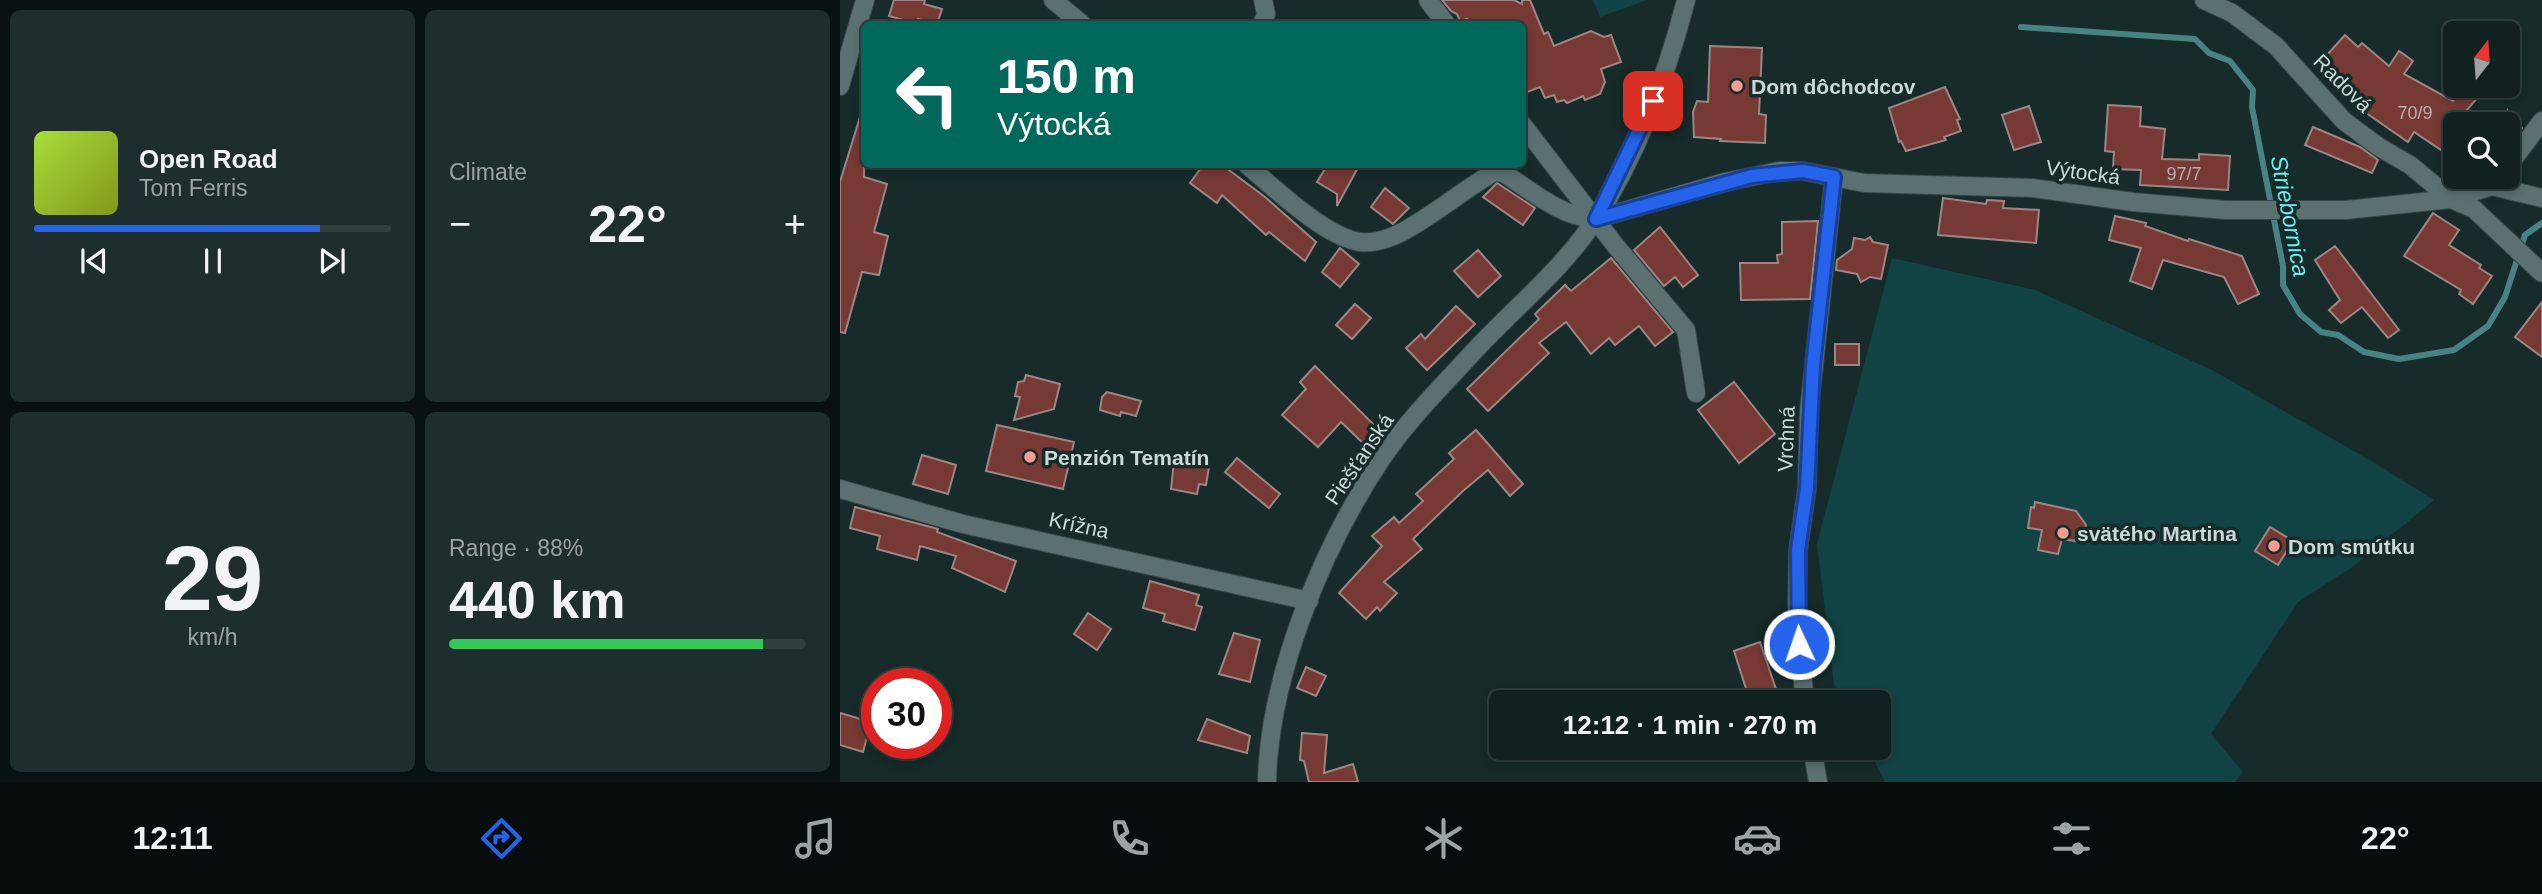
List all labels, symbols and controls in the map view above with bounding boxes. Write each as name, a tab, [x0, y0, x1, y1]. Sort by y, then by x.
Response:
north arrow	[2443, 21, 2520, 98]
map controls	[2443, 21, 2520, 189]
icon: left	[882, 49, 973, 140]
text: 150 m	[997, 49, 1136, 103]
street label: Radová	[2309, 49, 2377, 117]
pin	[1623, 71, 1683, 131]
place label: Dom dôchodcov	[1751, 75, 1916, 98]
marker: Dom dôchodcov	[1729, 78, 1745, 94]
icon: arrive	[1634, 82, 1672, 120]
house number: 70/9	[2397, 103, 2433, 123]
text: Výtocká	[997, 106, 1111, 142]
button: search	[2443, 112, 2520, 189]
text: Open Road	[139, 144, 278, 174]
water label: Striebornica	[2266, 153, 2314, 279]
street label: Výtocká	[2044, 155, 2122, 189]
text: Climate	[449, 159, 527, 185]
house number: 97/7	[2166, 164, 2202, 184]
text: Tom Ferris	[139, 175, 248, 201]
text: 22°	[588, 195, 667, 253]
text: −	[449, 203, 471, 245]
text: +	[784, 203, 806, 245]
icon: previous	[75, 242, 113, 280]
icon: pause	[194, 242, 232, 280]
icon: next	[313, 242, 351, 280]
street label: Vrchná	[1773, 405, 1799, 472]
street label: Piešťanská	[1320, 409, 1398, 509]
place label: Penzión Tematín	[1044, 446, 1209, 469]
marker: Penzión Tematín	[1022, 449, 1038, 465]
street label: Krížna	[1047, 507, 1111, 543]
place label: svätého Martina	[2077, 522, 2237, 545]
marker: svätého Martina	[2055, 525, 2071, 541]
text: 29	[162, 528, 263, 629]
text: Range · 88%	[449, 535, 583, 561]
place label: Dom smútku	[2288, 535, 2415, 558]
marker: Dom smútku	[2266, 538, 2282, 554]
text: 440 km	[449, 571, 625, 629]
position arrow	[1762, 607, 1836, 681]
text: km/h	[188, 624, 237, 650]
speed limit sign: 30	[861, 668, 952, 759]
text: 12:12 · 1 min · 270 m	[1563, 710, 1817, 740]
icon: directions	[477, 814, 526, 863]
icon: music	[791, 814, 840, 863]
icon: phone	[1105, 814, 1154, 863]
icon: climate	[1419, 814, 1468, 863]
icon: car	[1733, 814, 1782, 863]
icon: filters	[2047, 814, 2096, 863]
text: 12:11	[132, 820, 213, 856]
text: 22°	[2361, 820, 2410, 856]

